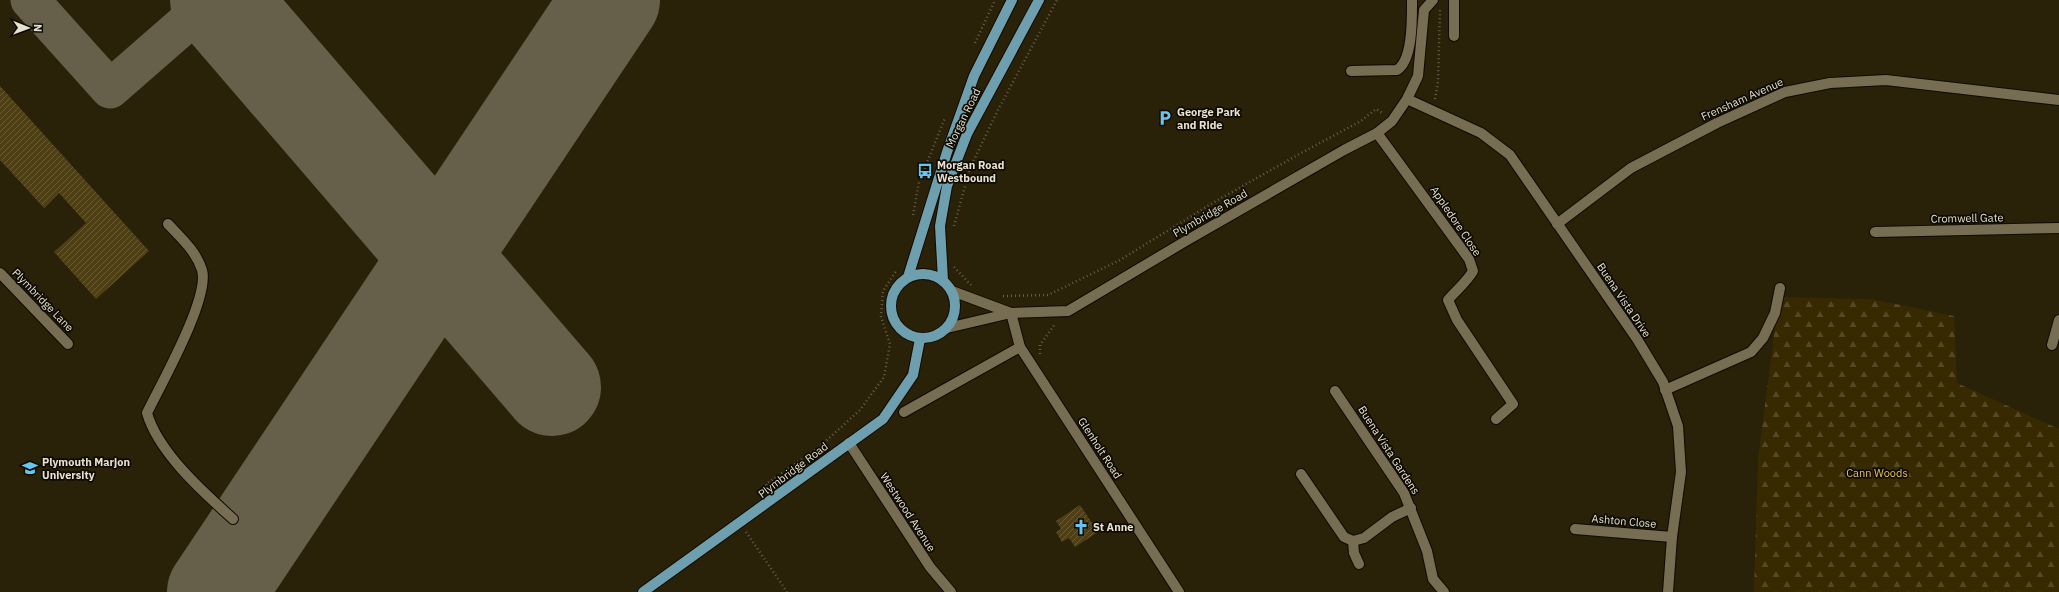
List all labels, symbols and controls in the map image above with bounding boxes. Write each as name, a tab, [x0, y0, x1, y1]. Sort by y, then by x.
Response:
north arrow	[8, 8, 48, 48]
text: N	[31, 24, 45, 32]
street label: Frensham Avenue	[1699, 75, 1785, 123]
street label: Morgan Road	[943, 86, 983, 150]
place label: George Park and Ride	[1177, 105, 1241, 132]
parking icon: George Park and Ride	[1156, 109, 1174, 127]
place label: Morgan Road Westbound	[937, 158, 1004, 185]
bus stop icon: Morgan Road Westbound	[916, 162, 934, 180]
street label: Appledore Close	[1427, 183, 1485, 259]
street label: Plymbridge Road	[1170, 186, 1250, 240]
street label: Cromwell Gate	[1930, 210, 2004, 226]
street label: Buena Vista Drive	[1594, 260, 1654, 340]
street label: Plymbridge Lane	[9, 266, 77, 334]
street label: Buena Vista Gardens	[1355, 403, 1423, 497]
street label: Glenholt Road	[1075, 415, 1125, 481]
street label: Plymbridge Road	[755, 439, 831, 501]
place label: Plymouth Marjon University	[42, 455, 130, 482]
school or university icon: Plymouth Marjon University	[21, 459, 39, 477]
park label: Cann Woods	[1846, 466, 1908, 480]
street label: Westwood Avenue	[877, 470, 939, 554]
street label: Ashton Close	[1591, 511, 1657, 531]
church icon: St Anne	[1072, 518, 1090, 536]
place label: St Anne	[1093, 520, 1133, 534]

